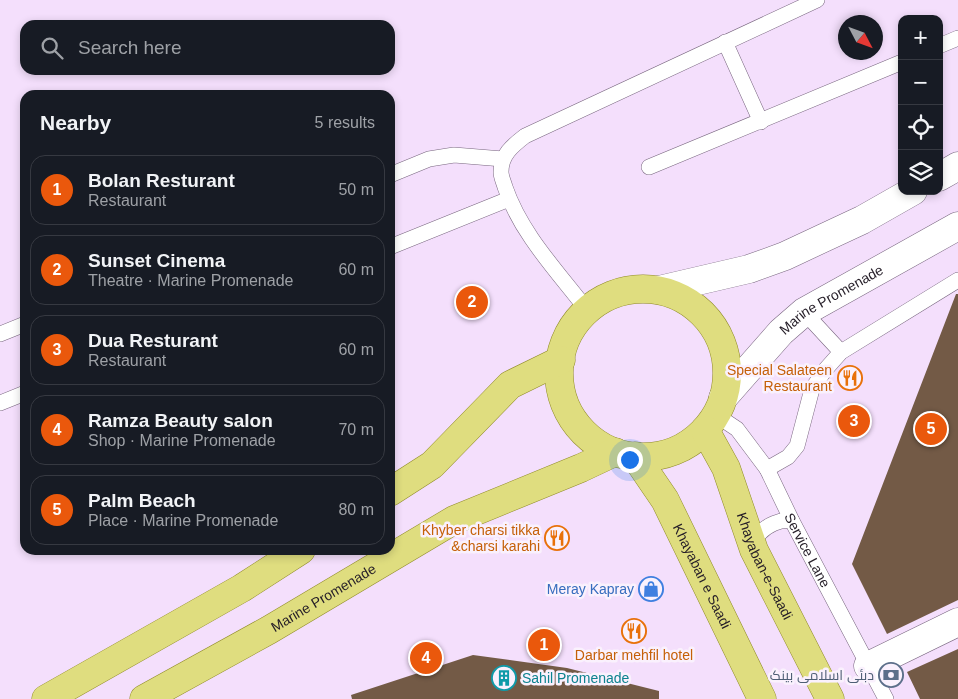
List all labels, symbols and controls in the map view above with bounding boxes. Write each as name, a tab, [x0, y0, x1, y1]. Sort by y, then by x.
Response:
north arrow	[838, 15, 883, 60]
map controls	[898, 15, 943, 195]
button: +	[898, 15, 943, 60]
search box	[20, 20, 395, 75]
icon: search	[38, 34, 66, 62]
text: Search here	[78, 37, 182, 58]
button: −	[898, 60, 943, 105]
button: locate	[898, 105, 943, 150]
text: Nearby	[40, 111, 111, 134]
text: 5 results	[315, 114, 375, 131]
button: layers	[898, 150, 943, 195]
text: Bolan Resturant	[88, 170, 235, 191]
text: 1	[53, 181, 61, 198]
text: 50 m	[338, 181, 374, 198]
text: Restaurant	[88, 192, 166, 209]
text: Sunset Cinema	[88, 250, 225, 271]
text: 2	[53, 261, 61, 278]
text: 60 m	[338, 261, 374, 278]
street label: Marine Promenade	[776, 261, 886, 338]
text: Theatre · Marine Promenade	[88, 272, 293, 289]
pin: 2	[456, 283, 488, 321]
text: Dua Resturant	[88, 330, 218, 351]
text: 3	[53, 341, 61, 358]
text: 60 m	[338, 341, 374, 358]
text: Restaurant	[88, 352, 166, 369]
place label: Special Salateen Restaurant	[727, 362, 832, 394]
restaurant icon: Special Salateen Restaurant	[837, 365, 863, 391]
pin: 3	[838, 402, 870, 440]
text: Ramza Beauty salon	[88, 410, 273, 431]
pin: 5	[915, 410, 947, 448]
text: 4	[53, 421, 61, 438]
text: 70 m	[338, 421, 374, 438]
text: Shop · Marine Promenade	[88, 432, 276, 449]
your location	[617, 447, 643, 473]
text: Palm Beach	[88, 490, 196, 511]
text: 5	[53, 501, 61, 518]
text: 80 m	[338, 501, 374, 518]
street label: Khayaban-e-Saadi	[734, 510, 796, 622]
street label: Service Lane	[781, 510, 834, 590]
text: Place · Marine Promenade	[88, 512, 278, 529]
street label: Khayaban e Saadi	[670, 521, 734, 631]
place label: Khyber charsi tikka &charsi karahi	[422, 522, 540, 554]
restaurant icon: Khyber charsi tikka &charsi karahi	[544, 525, 570, 551]
street label: Marine Promenade	[268, 560, 379, 635]
shop icon: Meray Kapray	[638, 576, 664, 602]
place label: Meray Kapray	[547, 581, 634, 597]
restaurant icon: Darbar mehfil hotel	[621, 618, 647, 644]
pin: 1	[528, 626, 560, 664]
pin: 4	[410, 639, 442, 677]
place label: Darbar mehfil hotel	[575, 647, 693, 663]
bank icon: دبئی اسلامی بینک	[878, 662, 904, 688]
building icon: Sahil Promenade	[491, 665, 517, 691]
place label: دبئی اسلامی بینک	[770, 667, 874, 683]
place label: Sahil Promenade	[522, 670, 630, 686]

